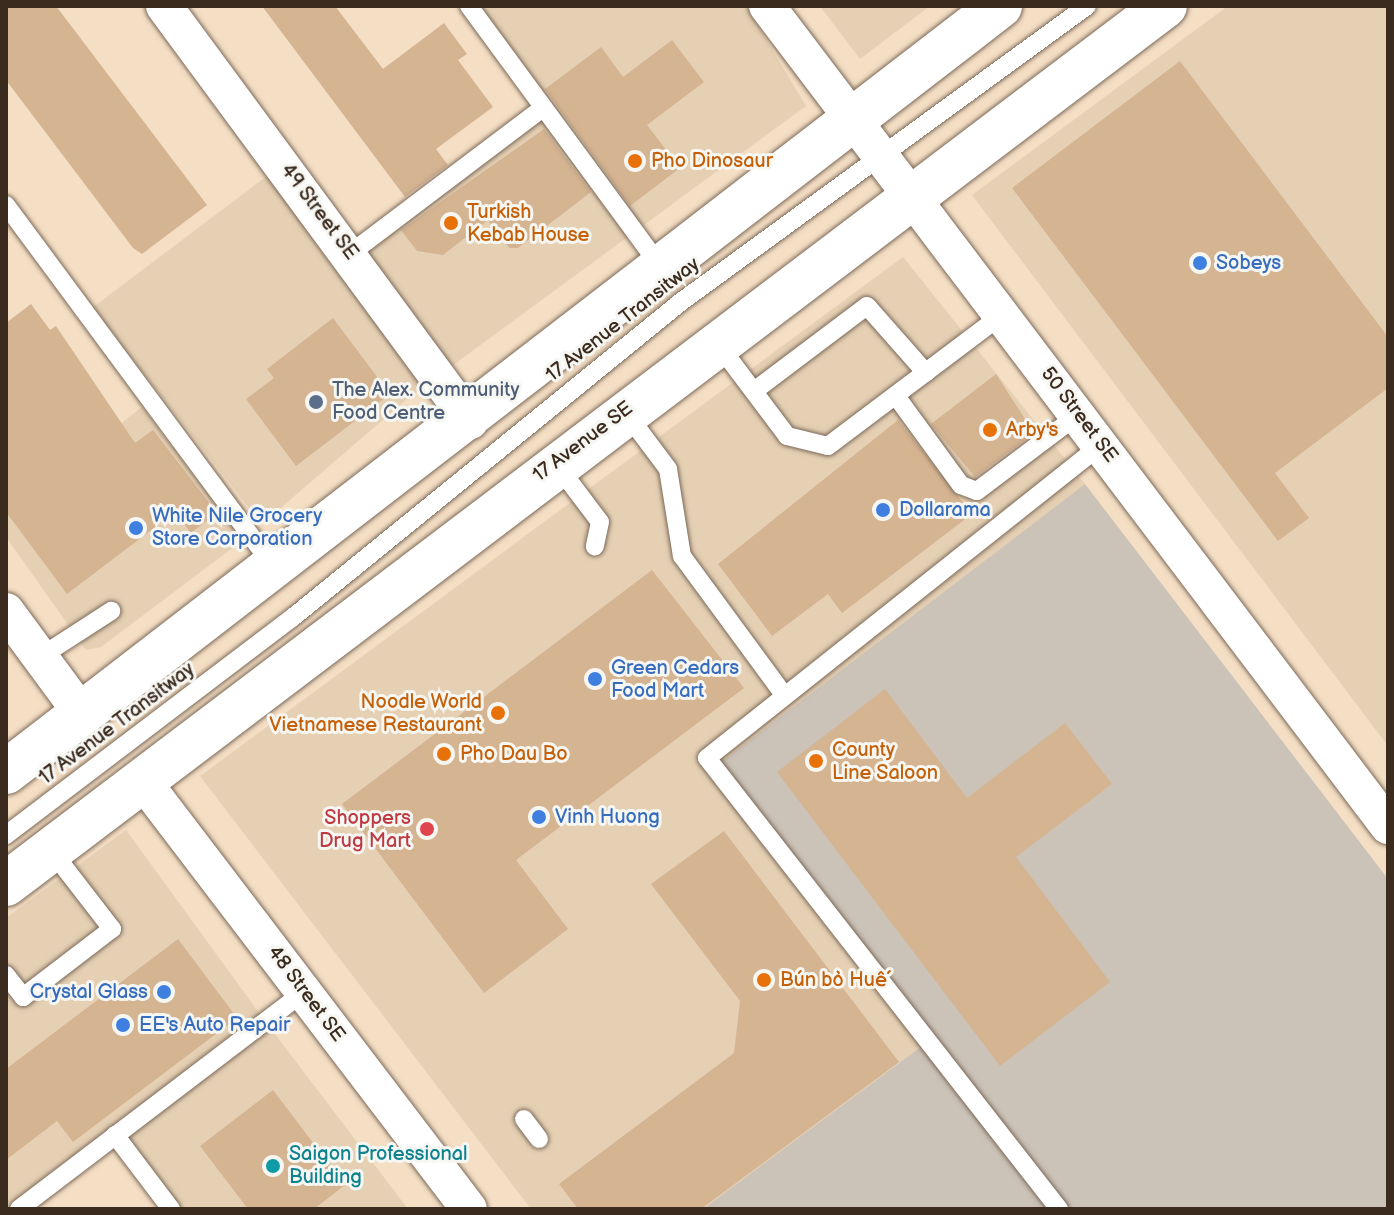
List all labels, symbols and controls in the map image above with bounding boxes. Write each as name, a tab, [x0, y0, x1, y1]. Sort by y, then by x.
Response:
place label: Pho Dinosaur	[651, 149, 773, 173]
marker: Pho Dinosaur	[626, 152, 644, 170]
street label: 49 Street SE	[275, 159, 363, 265]
place label: Turkish Kebab House	[467, 200, 589, 247]
marker: Turkish Kebab House	[442, 214, 460, 232]
place label: Sobeys	[1216, 251, 1281, 275]
street label: 17 Avenue Transitway	[541, 252, 705, 388]
marker: Sobeys	[1191, 254, 1209, 272]
street label: 50 Street SE	[1035, 362, 1123, 468]
place label: The Alex. Community Food Centre	[332, 378, 519, 425]
marker: The Alex. Community Food Centre	[307, 393, 325, 411]
street label: 17 Avenue SE	[528, 396, 638, 488]
place label: Arby's	[1006, 418, 1059, 442]
marker: Arby's	[981, 421, 999, 439]
place label: Dollarama	[899, 498, 991, 522]
marker: Dollarama	[874, 501, 892, 519]
place label: White Nile Grocery Store Corporation	[152, 504, 322, 551]
marker: White Nile Grocery Store Corporation	[127, 519, 145, 537]
place label: Green Cedars Food Mart	[611, 656, 739, 703]
street label: 17 Avenue Transitway	[34, 657, 200, 791]
marker: Green Cedars Food Mart	[586, 670, 604, 688]
place label: Noodle World Vietnamese Restaurant	[269, 690, 482, 737]
marker: Noodle World Vietnamese Restaurant	[489, 704, 507, 722]
place label: County Line Saloon	[832, 738, 938, 785]
place label: Pho Dau Bo	[460, 742, 568, 766]
marker: Pho Dau Bo	[435, 745, 453, 763]
marker: County Line Saloon	[807, 752, 825, 770]
place label: Vinh Huong	[555, 805, 660, 829]
place label: Shoppers Drug Mart	[319, 806, 411, 853]
marker: Vinh Huong	[530, 808, 548, 826]
marker: Shoppers Drug Mart	[418, 820, 436, 838]
street label: 48 Street SE	[262, 941, 350, 1047]
place label: Bún bò Huế	[780, 968, 887, 992]
marker: Bún bò Huế	[755, 971, 773, 989]
place label: Crystal Glass	[30, 980, 148, 1004]
marker: Crystal Glass	[155, 983, 173, 1001]
place label: EE's Auto Repair	[139, 1013, 290, 1037]
marker: EE's Auto Repair	[114, 1016, 132, 1034]
place label: Saigon Professional Building	[289, 1142, 468, 1189]
marker: Saigon Professional Building	[264, 1157, 282, 1175]

